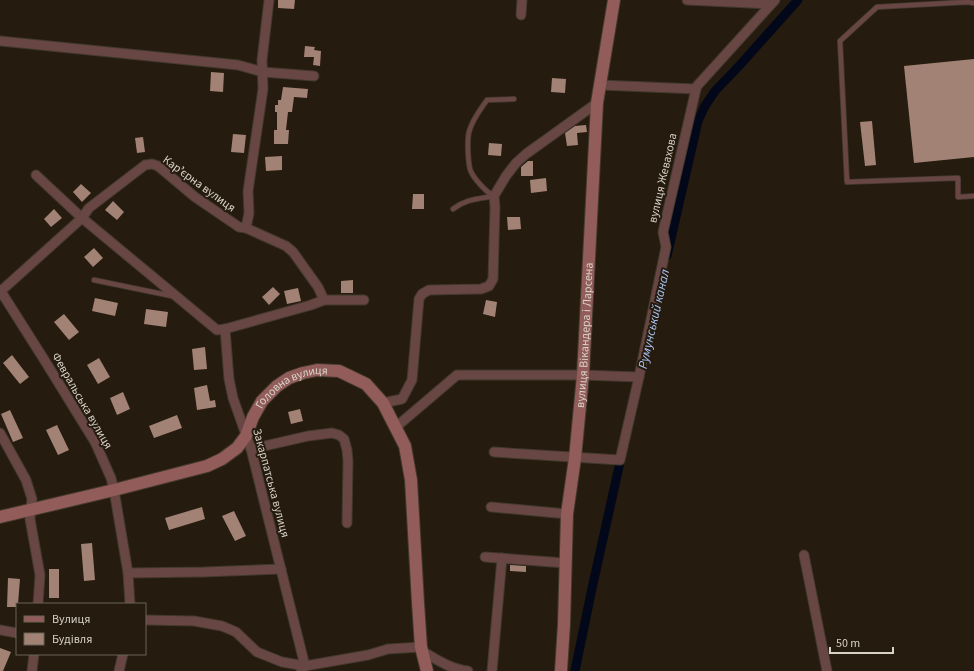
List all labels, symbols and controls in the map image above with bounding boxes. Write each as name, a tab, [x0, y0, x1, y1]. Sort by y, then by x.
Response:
street label: вулиця Жевахова	[644, 131, 682, 225]
street label: Карʼєрна вулиця	[159, 152, 239, 216]
street label: вулиця Вікандера і Ларсена	[571, 262, 597, 409]
water label: Румунський канал	[634, 267, 674, 371]
street label: Февральська вулиця	[47, 350, 117, 452]
street label: Головна вулиця	[251, 361, 328, 412]
street label: Закарпатська вулиця	[248, 427, 294, 539]
legend	[16, 603, 146, 655]
text: Вулиця	[52, 611, 90, 628]
scale bar	[830, 629, 893, 655]
text: Будівля	[52, 631, 92, 648]
text: 50 m	[836, 635, 860, 652]

